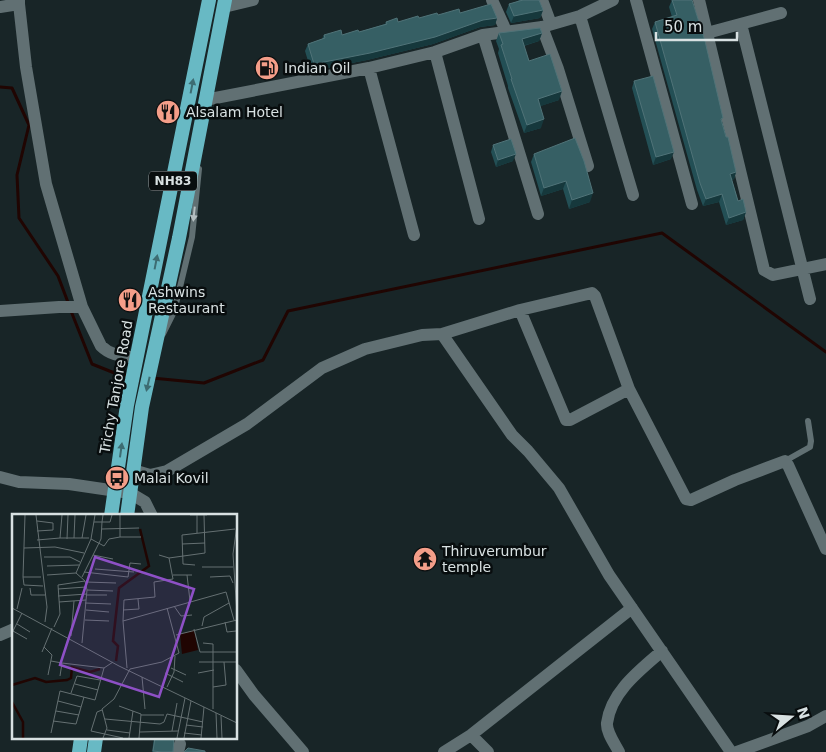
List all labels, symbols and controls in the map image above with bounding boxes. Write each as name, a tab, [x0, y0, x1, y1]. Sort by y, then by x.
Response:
scale bar	[656, 10, 737, 42]
text: 50 m	[664, 18, 702, 36]
fuel station icon: Indian Oil	[254, 55, 280, 81]
place label: Indian Oil	[284, 60, 350, 76]
one-way arrow	[188, 78, 196, 93]
restaurant icon: Alsalam Hotel	[155, 99, 181, 125]
place label: Alsalam Hotel	[186, 104, 283, 120]
road number: NH83	[149, 172, 197, 190]
one-way arrow	[190, 206, 198, 222]
one-way arrow	[152, 255, 160, 270]
place label: Ashwins Restaurant	[148, 284, 225, 316]
restaurant icon: Ashwins Restaurant	[117, 287, 143, 313]
street label: Trichy Tanjore Road	[96, 319, 136, 456]
one-way arrow	[143, 376, 151, 392]
one-way arrow	[117, 442, 125, 458]
bus stop icon: Malai Kovil	[104, 465, 130, 491]
place label: Malai Kovil	[134, 470, 209, 486]
inset map	[12, 514, 238, 740]
place label: Thiruverumbur temple	[441, 543, 547, 575]
temple icon: Thiruverumbur temple	[412, 546, 438, 572]
north arrow	[766, 692, 816, 742]
text: N	[794, 705, 813, 721]

